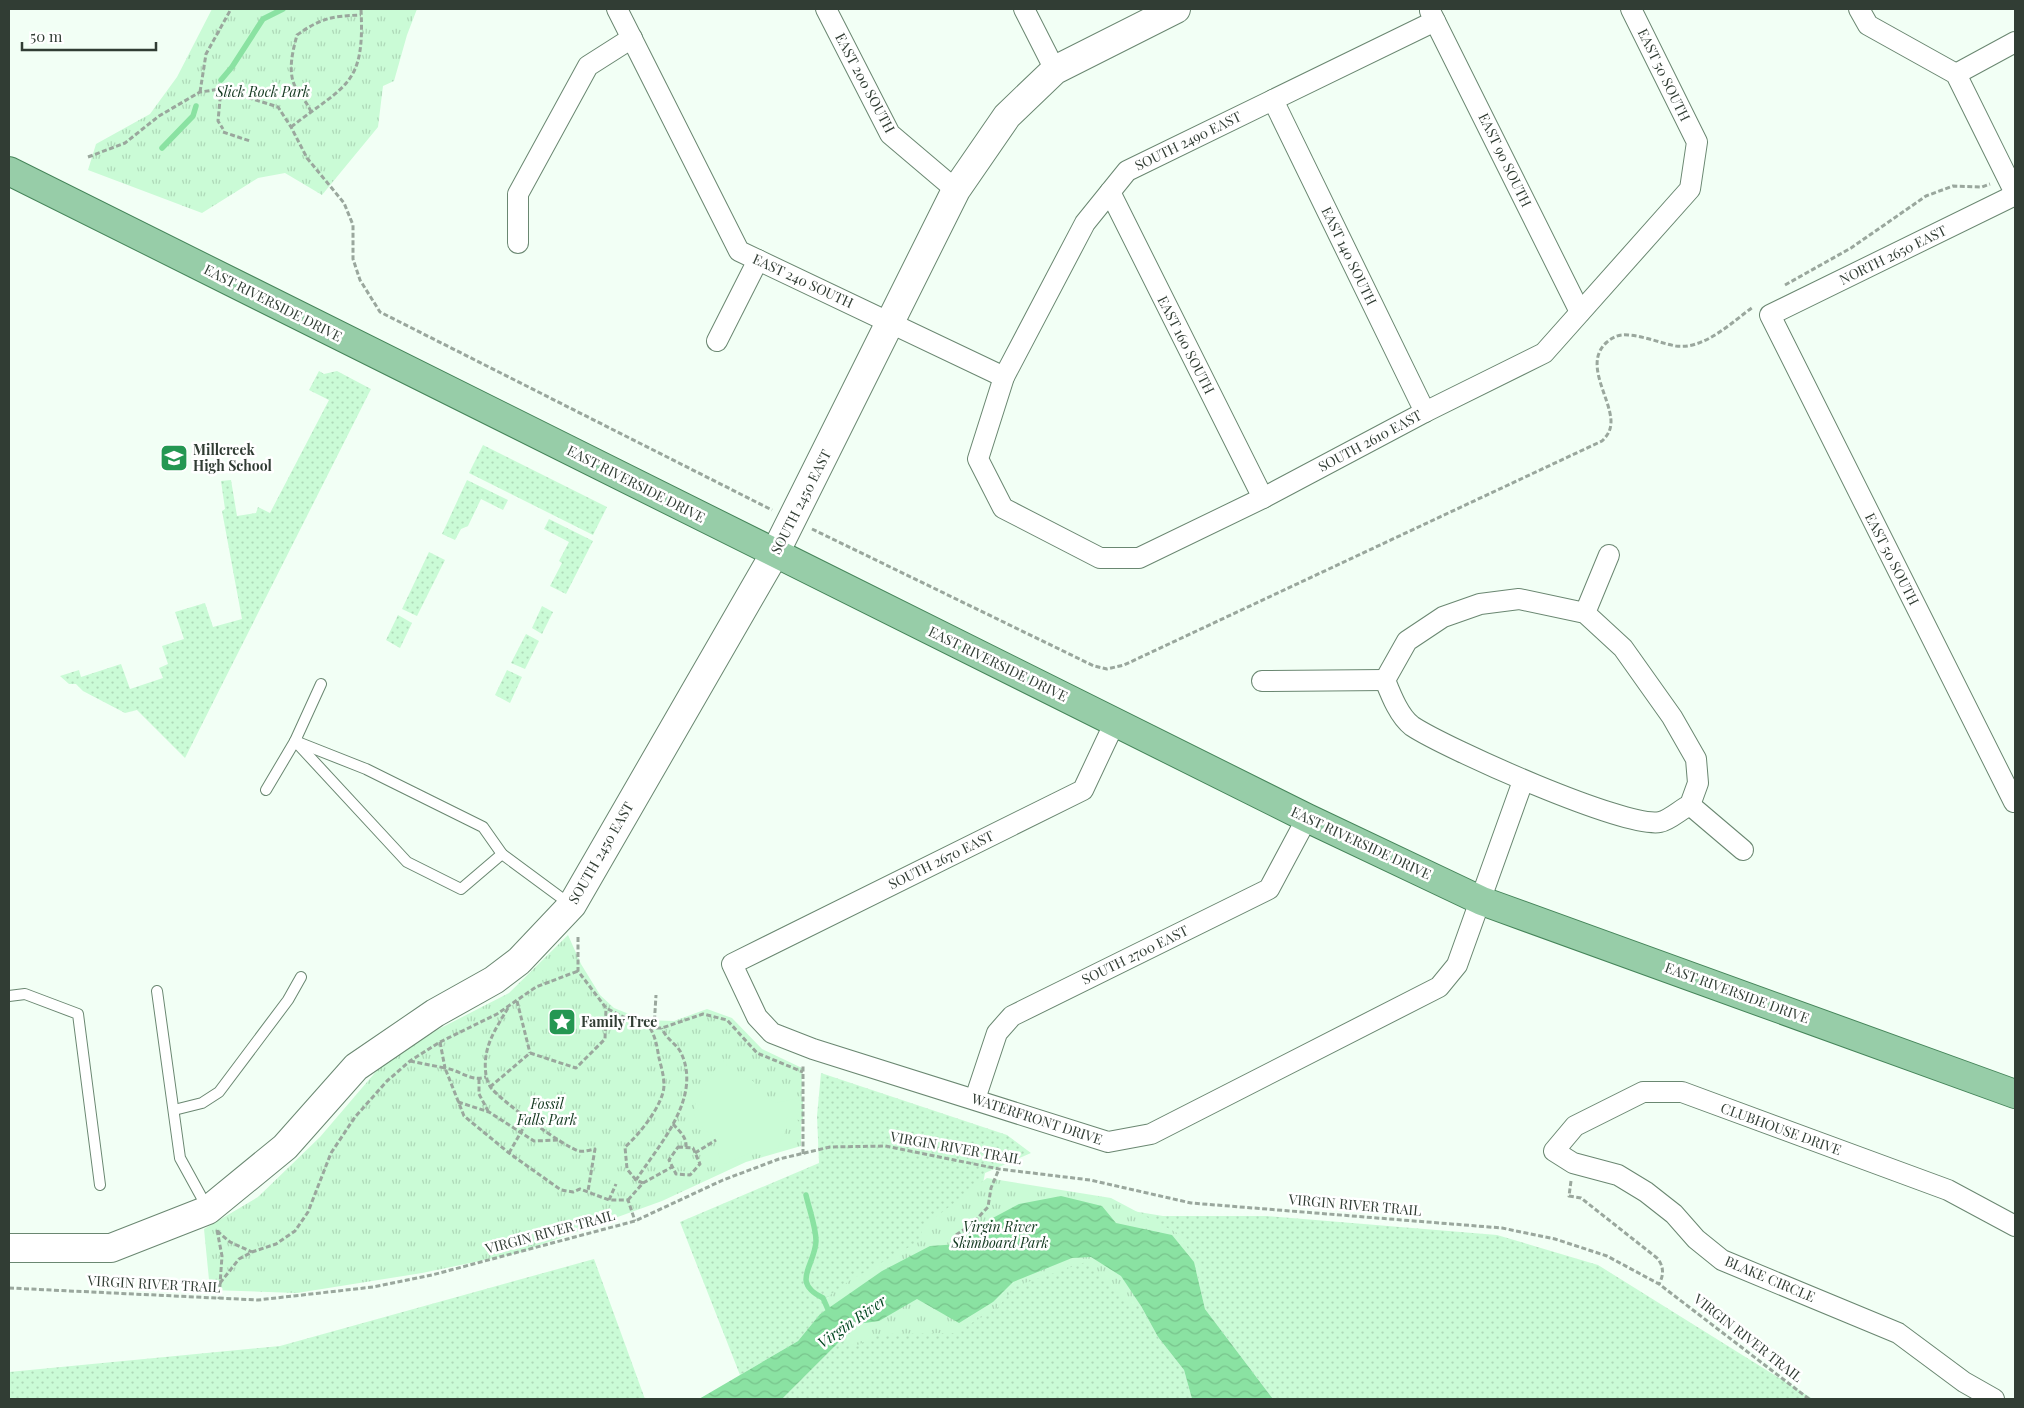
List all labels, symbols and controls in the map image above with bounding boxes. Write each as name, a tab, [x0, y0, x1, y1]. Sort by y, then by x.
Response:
scale bar	[22, 20, 156, 52]
street label: EAST 50 SOUTH	[1634, 25, 1695, 125]
text: 50 m	[30, 26, 63, 46]
street label: EAST 200 SOUTH	[831, 30, 900, 136]
park label: Slick Rock Park	[215, 82, 310, 101]
street label: SOUTH 2490 EAST	[1131, 106, 1245, 175]
street label: EAST 90 SOUTH	[1474, 110, 1537, 210]
street label: EAST 140 SOUTH	[1317, 203, 1382, 309]
street label: NORTH 2650 EAST	[1836, 220, 1950, 289]
street label: EAST 240 SOUTH	[750, 249, 857, 312]
street label: EAST RIVERSIDE DRIVE	[201, 259, 345, 346]
street label: EAST 160 SOUTH	[1154, 292, 1220, 397]
street label: SOUTH 2610 EAST	[1315, 405, 1425, 476]
place label: Millcreek High School	[193, 440, 272, 475]
street label: EAST RIVERSIDE DRIVE	[564, 440, 708, 527]
school or university icon: Millcreek High School	[159, 443, 189, 473]
street label: SOUTH 2450 EAST	[766, 446, 835, 557]
street label: EAST 50 SOUTH	[1861, 509, 1924, 608]
street label: EAST RIVERSIDE DRIVE	[926, 622, 1071, 706]
street label: SOUTH 2450 EAST	[564, 798, 638, 907]
street label: EAST RIVERSIDE DRIVE	[1288, 802, 1434, 883]
street label: SOUTH 2670 EAST	[885, 826, 997, 893]
street label: SOUTH 2700 EAST	[1078, 920, 1192, 989]
street label: EAST RIVERSIDE DRIVE	[1662, 958, 1812, 1028]
place icon: Family Tree	[547, 1007, 577, 1037]
place label: Family Tree	[581, 1012, 657, 1031]
street label: WATERFRONT DRIVE	[968, 1088, 1105, 1149]
park label: Fossil Falls Park	[516, 1094, 577, 1129]
street label: CLUBHOUSE DRIVE	[1718, 1098, 1844, 1159]
street label: VIRGIN RIVER TRAIL	[888, 1126, 1023, 1168]
street label: VIRGIN RIVER TRAIL	[1287, 1189, 1422, 1220]
street label: VIRGIN RIVER TRAIL	[482, 1205, 617, 1258]
park label: Virgin River Skimboard Park	[950, 1217, 1049, 1252]
street label: BLAKE CIRCLE	[1722, 1251, 1818, 1306]
street label: VIRGIN RIVER TRAIL	[86, 1270, 221, 1296]
street label: VIRGIN RIVER TRAIL	[1689, 1289, 1807, 1386]
water label: Virgin River	[813, 1290, 890, 1352]

